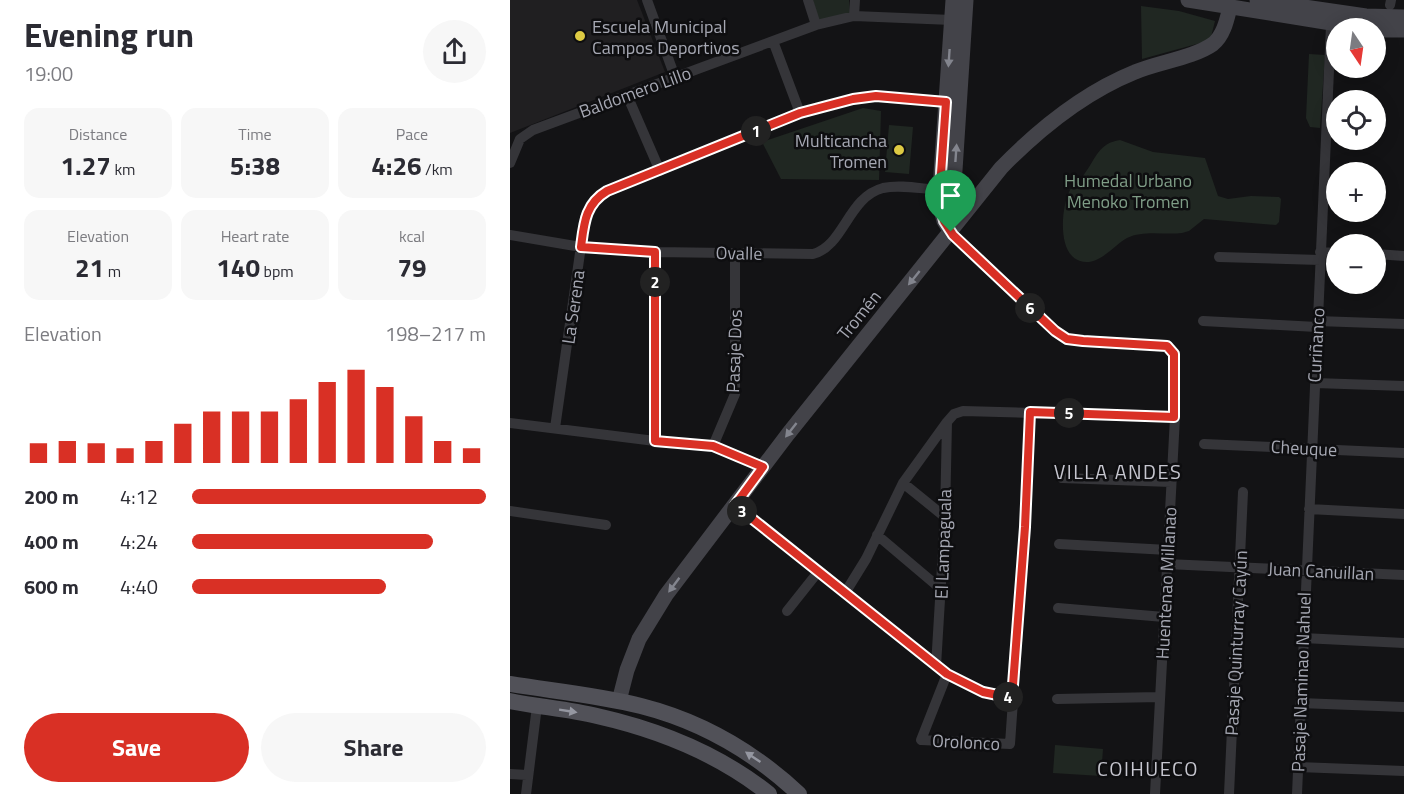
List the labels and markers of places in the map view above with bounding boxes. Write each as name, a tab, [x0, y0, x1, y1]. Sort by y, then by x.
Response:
place label: Escuela Municipal Campos Deportivos	[592, 13, 740, 61]
marker: Escuela Municipal Campos Deportivos	[573, 29, 587, 43]
pin: 1	[741, 116, 771, 146]
place label: Multicancha Tromen	[795, 127, 887, 175]
marker: Multicancha Tromen	[892, 143, 906, 157]
pin	[925, 170, 976, 232]
pin: 2	[640, 267, 670, 297]
pin: 6	[1015, 293, 1045, 323]
pin: 5	[1054, 398, 1084, 428]
pin: 3	[727, 496, 757, 526]
pin: 4	[993, 682, 1023, 712]

